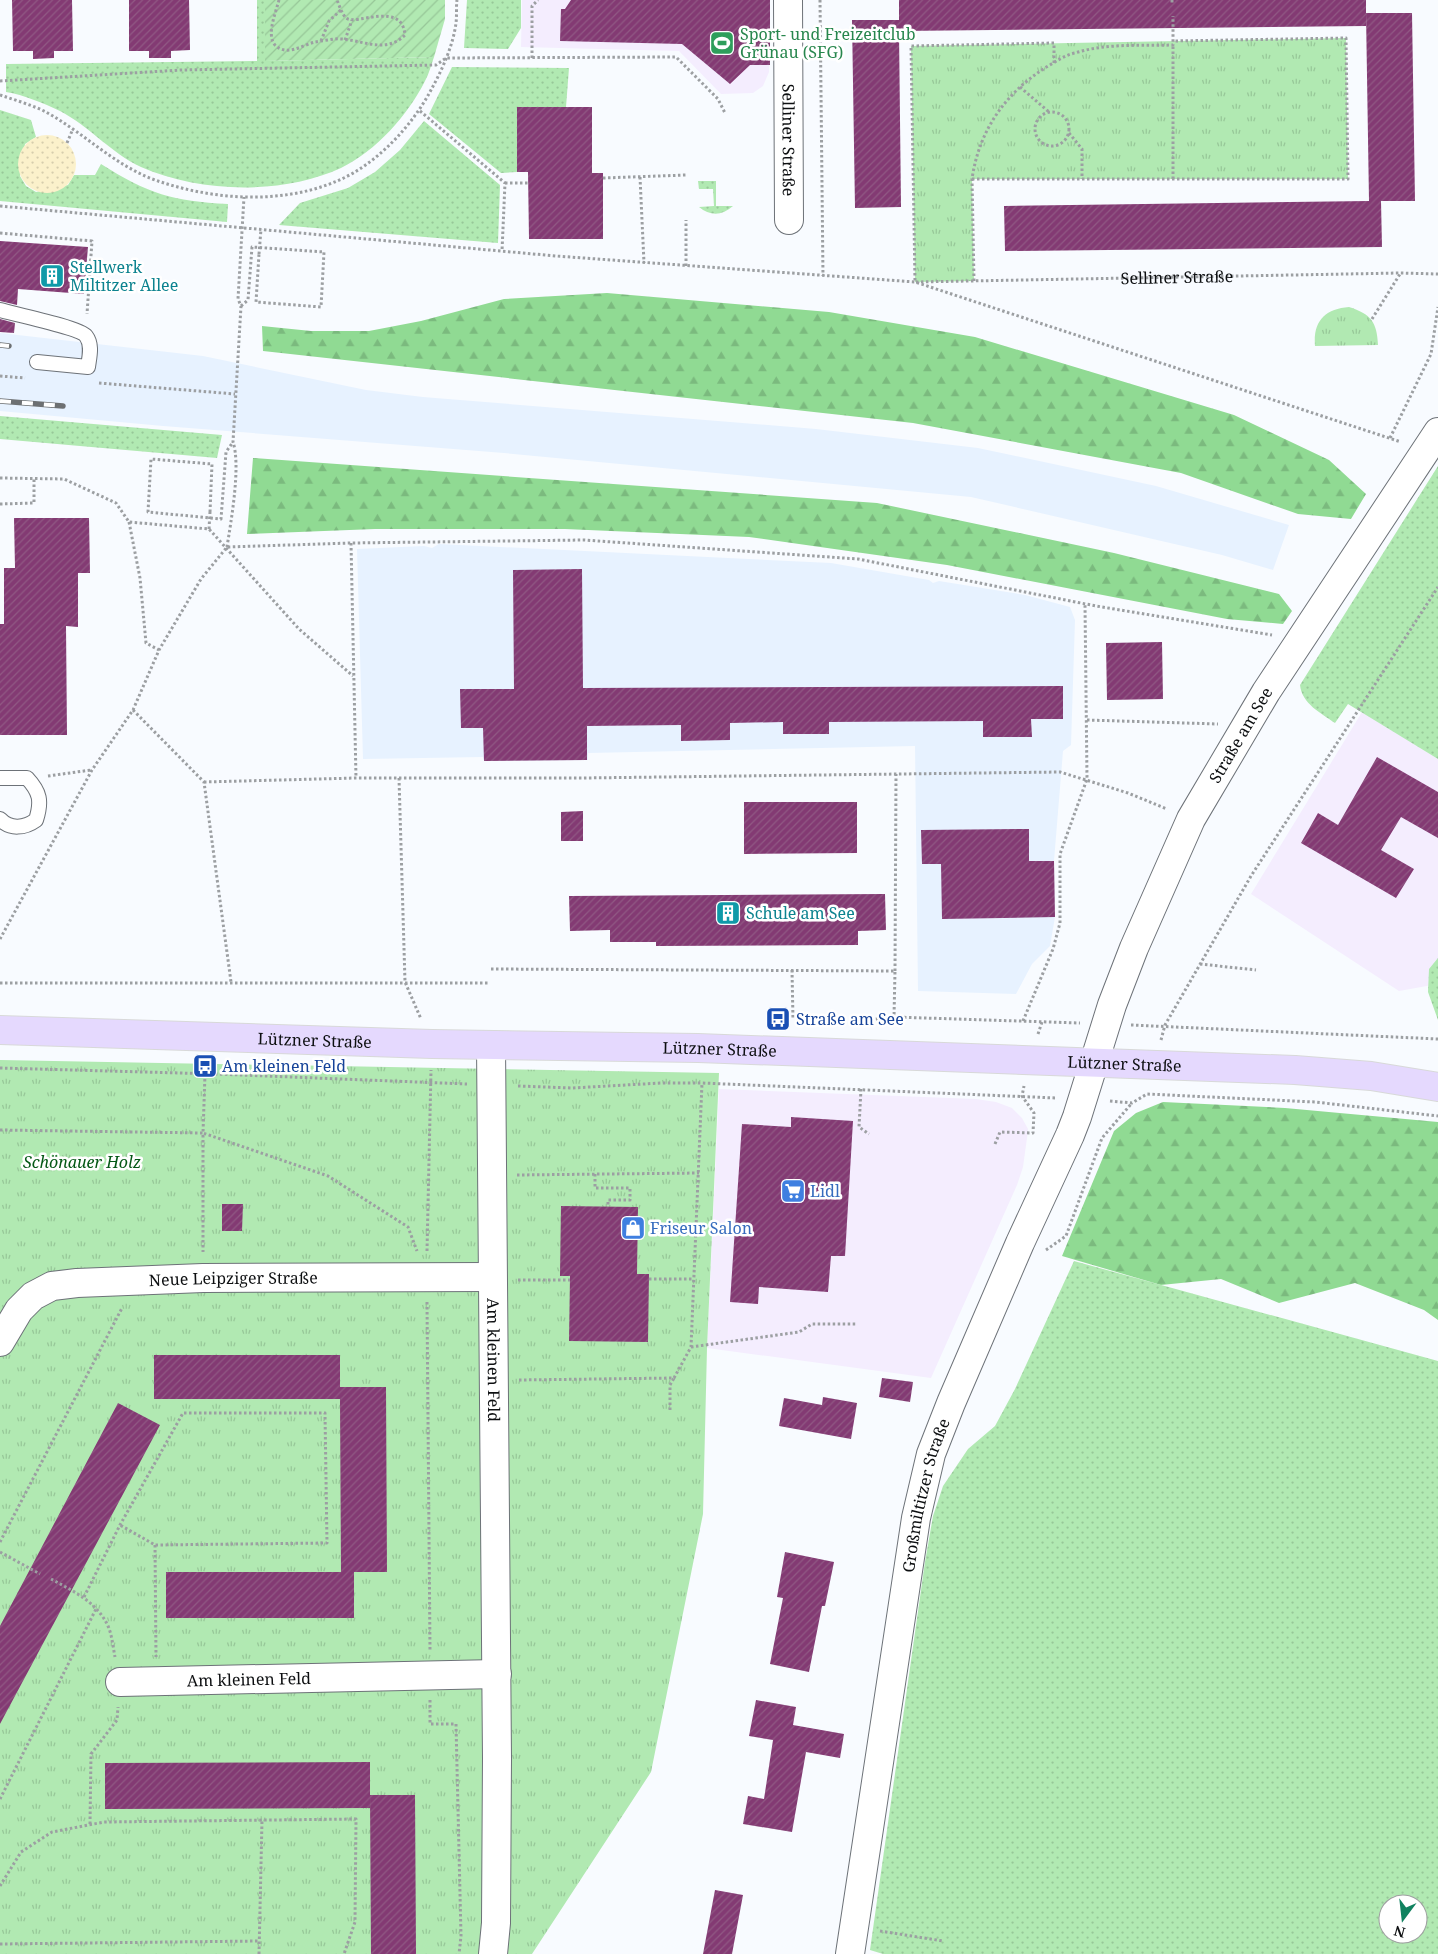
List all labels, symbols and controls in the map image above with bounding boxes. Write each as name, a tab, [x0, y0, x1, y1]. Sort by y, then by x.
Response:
place label: Sport- und Freizeitclub Grünau (SFG)	[740, 23, 915, 63]
sports icon: Sport- und Freizeitclub Grünau (SFG)	[709, 30, 735, 56]
street label: Selliner Straße	[777, 84, 800, 196]
place label: Stellwerk Miltitzer Allee	[70, 256, 178, 296]
building icon: Stellwerk Miltitzer Allee	[39, 263, 65, 289]
street label: Selliner Straße	[1120, 265, 1233, 289]
street label: Straße am See	[1204, 683, 1277, 787]
building icon: Schule am See	[715, 900, 741, 926]
place label: Schule am See	[746, 902, 855, 924]
bus stop icon: Straße am See	[765, 1006, 791, 1032]
place label: Straße am See	[796, 1008, 904, 1030]
street label: Lützner Straße	[257, 1027, 372, 1053]
street label: Lützner Straße	[663, 1036, 777, 1062]
street label: Lützner Straße	[1067, 1051, 1182, 1077]
bus stop icon: Am kleinen Feld	[192, 1053, 218, 1079]
place label: Am kleinen Feld	[222, 1055, 346, 1077]
park label: Schönauer Holz	[23, 1151, 141, 1173]
supermarket icon: Lidl	[780, 1178, 806, 1204]
place label: Lidl	[810, 1180, 840, 1202]
shop icon: Friseur Salon	[620, 1215, 646, 1241]
place label: Friseur Salon	[650, 1217, 752, 1239]
street label: Neue Leipziger Straße	[148, 1267, 318, 1291]
street label: Am kleinen Feld	[482, 1298, 505, 1422]
street label: Großmiltitzer Straße	[897, 1415, 955, 1574]
street label: Am kleinen Feld	[187, 1667, 311, 1692]
north arrow	[1378, 1894, 1428, 1944]
text: N	[1392, 1921, 1407, 1943]

